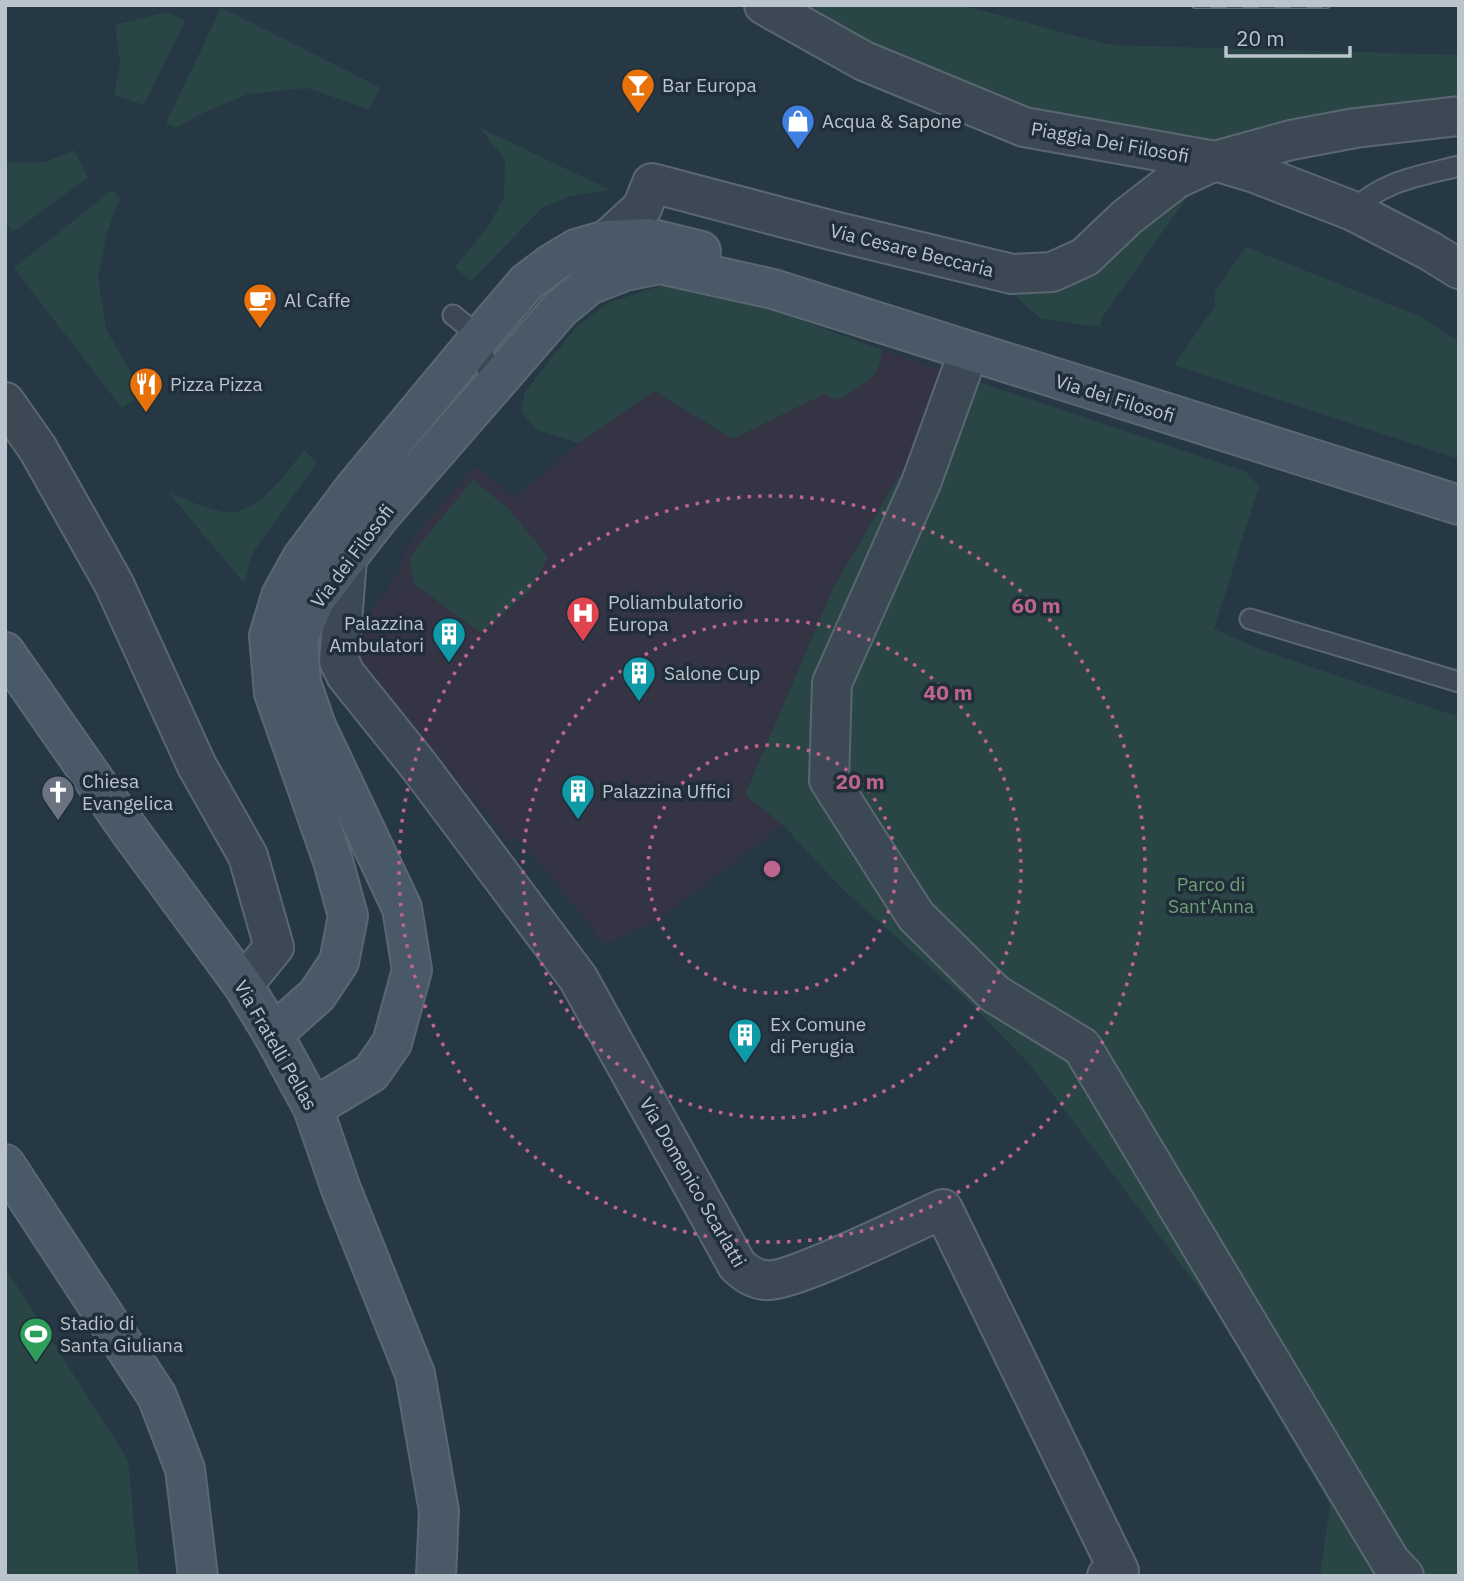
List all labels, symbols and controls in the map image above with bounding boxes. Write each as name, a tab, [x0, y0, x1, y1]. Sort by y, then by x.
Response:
scale bar	[1226, 14, 1350, 58]
text: 20 m	[1236, 24, 1285, 52]
bar icon: Bar Europa	[619, 66, 657, 115]
place label: Bar Europa	[662, 73, 757, 97]
shop icon: Acqua & Sapone	[779, 102, 817, 151]
place label: Acqua & Sapone	[822, 109, 962, 133]
street label: Piaggia Dei Filosofi	[1029, 116, 1191, 168]
street label: Via Cesare Beccaria	[827, 218, 997, 282]
cafe icon: Al Caffe	[241, 281, 279, 330]
place label: Al Caffe	[284, 288, 350, 312]
restaurant icon: Pizza Pizza	[127, 365, 165, 414]
street label: Via dei Filosofi	[1052, 368, 1178, 428]
place label: Pizza Pizza	[170, 372, 263, 396]
street label: Via dei Filosofi	[305, 500, 399, 612]
place label: Poliambulatorio Europa	[608, 590, 743, 636]
text: 60 m	[1012, 591, 1060, 619]
hospital icon: Poliambulatorio Europa	[564, 594, 602, 643]
place label: Palazzina Ambulatori	[329, 611, 424, 657]
building icon: Palazzina Ambulatori	[430, 615, 468, 664]
building icon: Salone Cup	[620, 654, 658, 703]
place label: Salone Cup	[664, 661, 760, 685]
text: 40 m	[924, 678, 972, 706]
text: 20 m	[836, 767, 884, 795]
place label: Chiesa Evangelica	[82, 769, 173, 815]
building icon: Palazzina Uffici	[559, 772, 597, 821]
church icon: Chiesa Evangelica	[39, 773, 77, 822]
place label: Palazzina Uffici	[602, 779, 731, 803]
centre of rings	[760, 857, 784, 881]
park label: Parco di Sant'Anna	[1168, 872, 1254, 918]
street label: Via Fratelli Pellas	[229, 976, 323, 1114]
place label: Ex Comune di Perugia	[770, 1012, 866, 1058]
building icon: Ex Comune di Perugia	[726, 1016, 764, 1065]
street label: Via Domenico Scarlatti	[635, 1093, 751, 1271]
place label: Stadio di Santa Giuliana	[60, 1311, 183, 1357]
sports icon: Stadio di Santa Giuliana	[17, 1315, 55, 1364]

